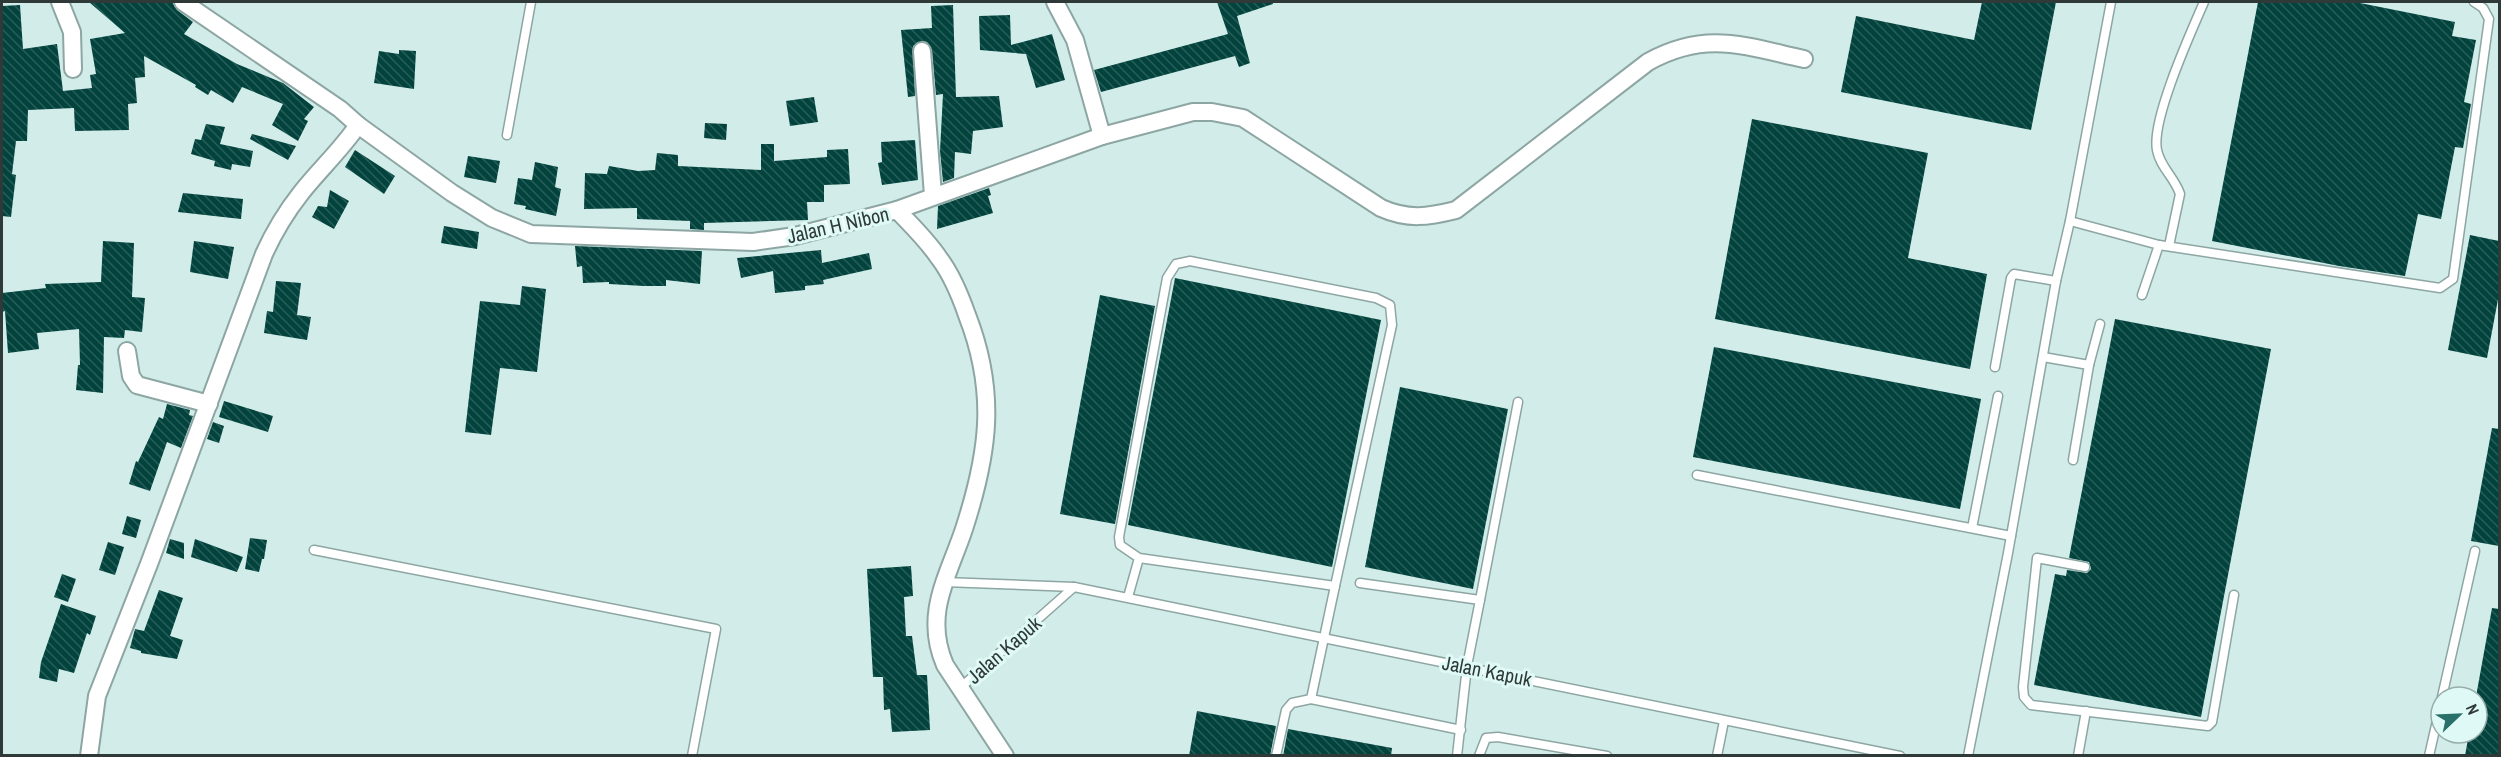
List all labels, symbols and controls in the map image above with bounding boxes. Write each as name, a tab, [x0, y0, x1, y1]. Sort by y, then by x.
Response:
street label: Jalan H Nibon	[784, 200, 892, 249]
street label: Jalan Kapuk	[961, 609, 1047, 689]
street label: Jalan Kapuk	[1440, 649, 1535, 693]
north arrow	[2429, 685, 2489, 745]
text: N	[2461, 700, 2485, 718]

